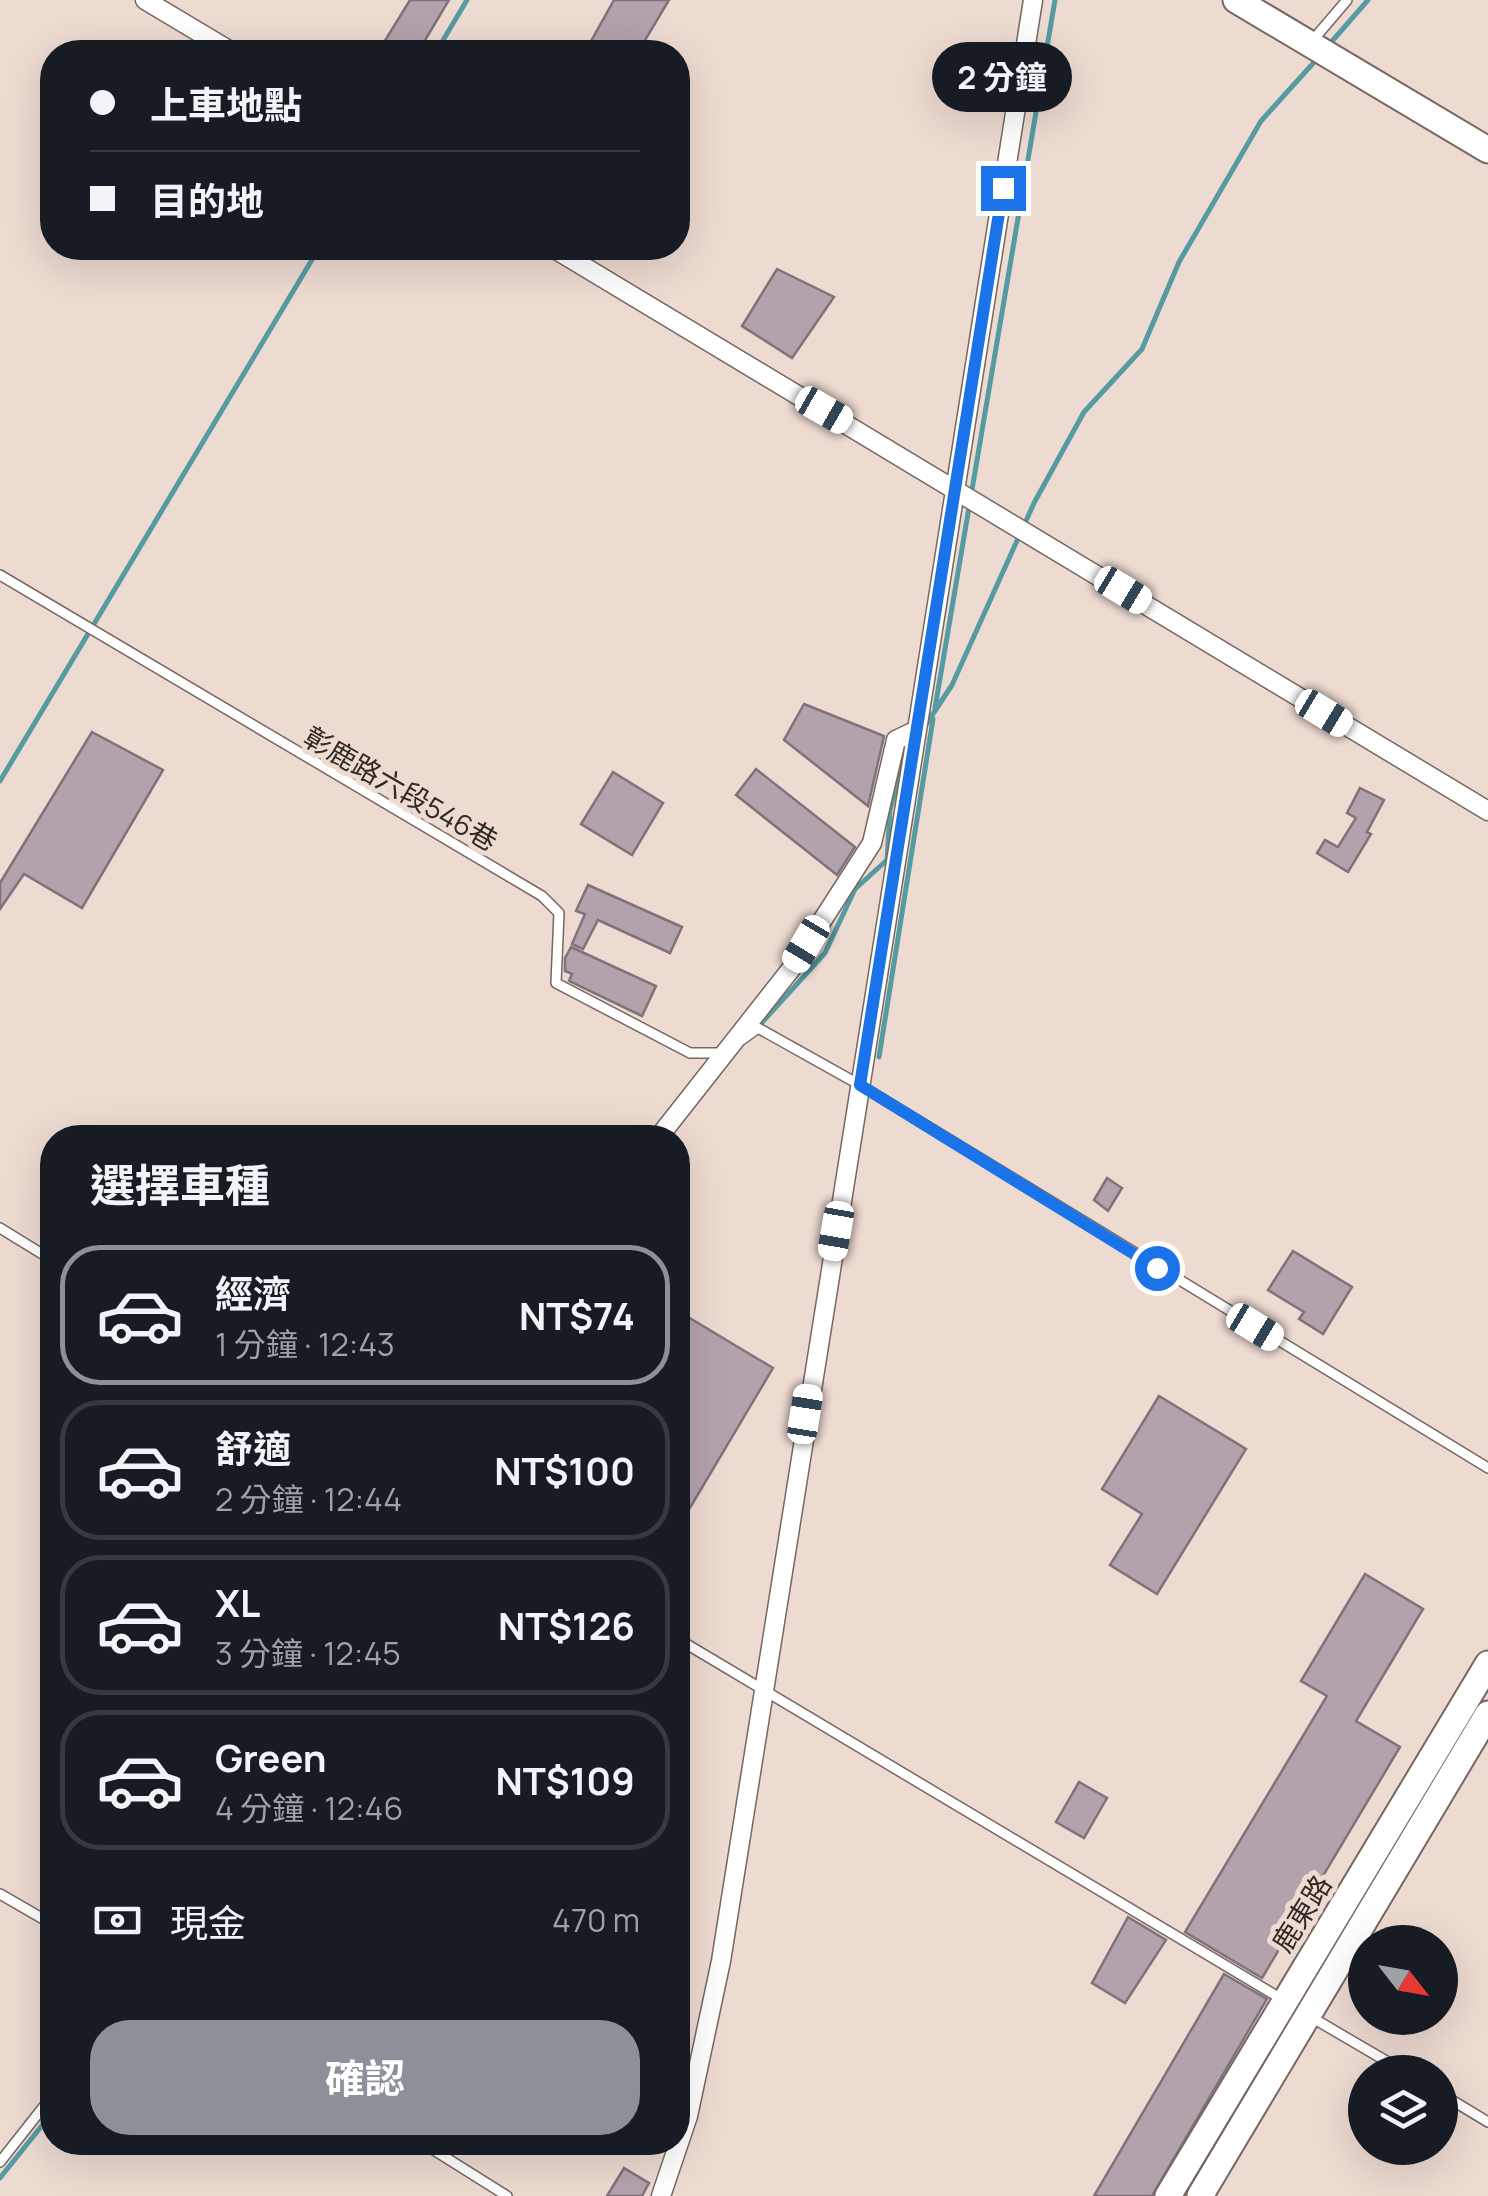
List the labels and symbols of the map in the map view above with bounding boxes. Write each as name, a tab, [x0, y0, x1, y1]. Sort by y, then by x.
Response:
callout: 2 分鐘	[933, 43, 1073, 113]
route end	[981, 166, 1026, 211]
car	[791, 382, 857, 438]
car	[1090, 562, 1156, 618]
car	[1291, 685, 1357, 741]
street label: 彰鹿路六段546巷	[297, 717, 505, 859]
car	[778, 911, 834, 977]
car	[816, 1199, 856, 1263]
route start	[1135, 1246, 1180, 1291]
car	[1222, 1299, 1288, 1355]
car	[785, 1382, 825, 1446]
street label: 鹿東路	[1263, 1867, 1339, 1959]
north arrow	[1348, 1925, 1458, 2035]

